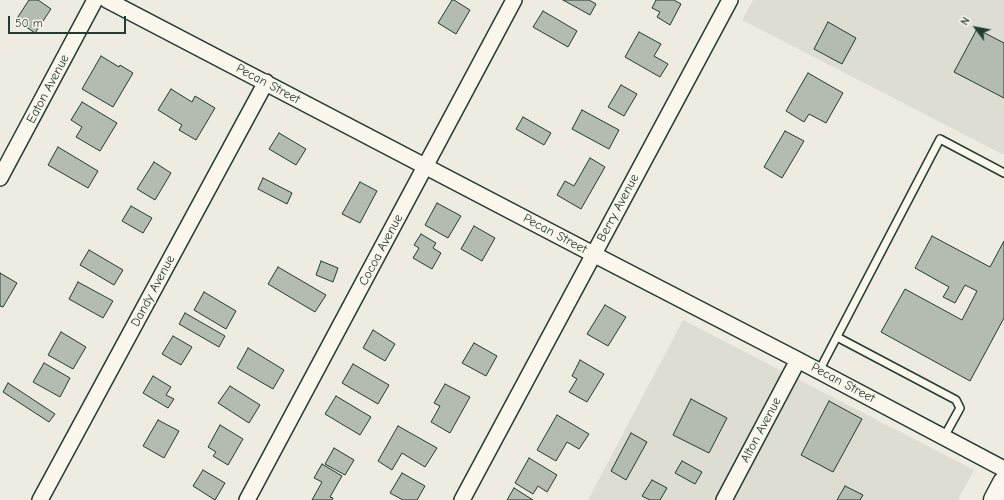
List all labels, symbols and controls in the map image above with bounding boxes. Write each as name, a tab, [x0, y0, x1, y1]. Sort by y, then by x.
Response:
scale bar	[10, 8, 128, 34]
north arrow	[956, 8, 996, 48]
text: N	[958, 15, 973, 28]
text: 50 m	[15, 16, 43, 30]
street label: Eaton Avenue	[23, 52, 73, 126]
street label: Pecan Street	[233, 61, 303, 107]
street label: Berry Avenue	[594, 171, 642, 245]
street label: Pecan Street	[520, 211, 590, 257]
street label: Cocoa Avenue	[356, 212, 406, 288]
street label: Dandy Avenue	[128, 253, 178, 329]
street label: Pecan Street	[808, 360, 878, 406]
street label: Alton Avenue	[737, 395, 785, 465]

